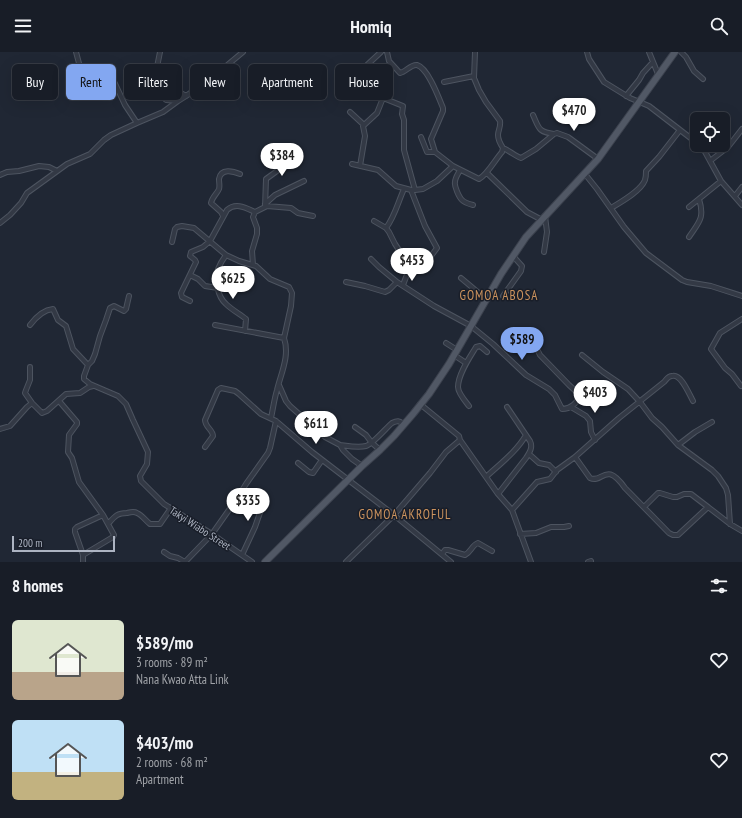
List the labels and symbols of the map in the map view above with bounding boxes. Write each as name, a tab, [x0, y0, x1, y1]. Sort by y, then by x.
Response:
pin: $470	[550, 98, 598, 132]
pin: $384	[258, 143, 306, 177]
pin: $453	[388, 248, 436, 282]
pin: $625	[209, 266, 257, 300]
district label: GOMOA ABOSA	[460, 287, 538, 304]
pin: $589	[498, 327, 546, 361]
pin: $403	[571, 380, 619, 414]
pin: $611	[292, 411, 340, 445]
pin: $335	[224, 488, 272, 522]
street label: Takyi Wiabo Street	[167, 503, 233, 553]
district label: GOMOA AKROFUL	[359, 506, 451, 523]
scale bar	[12, 534, 115, 553]

